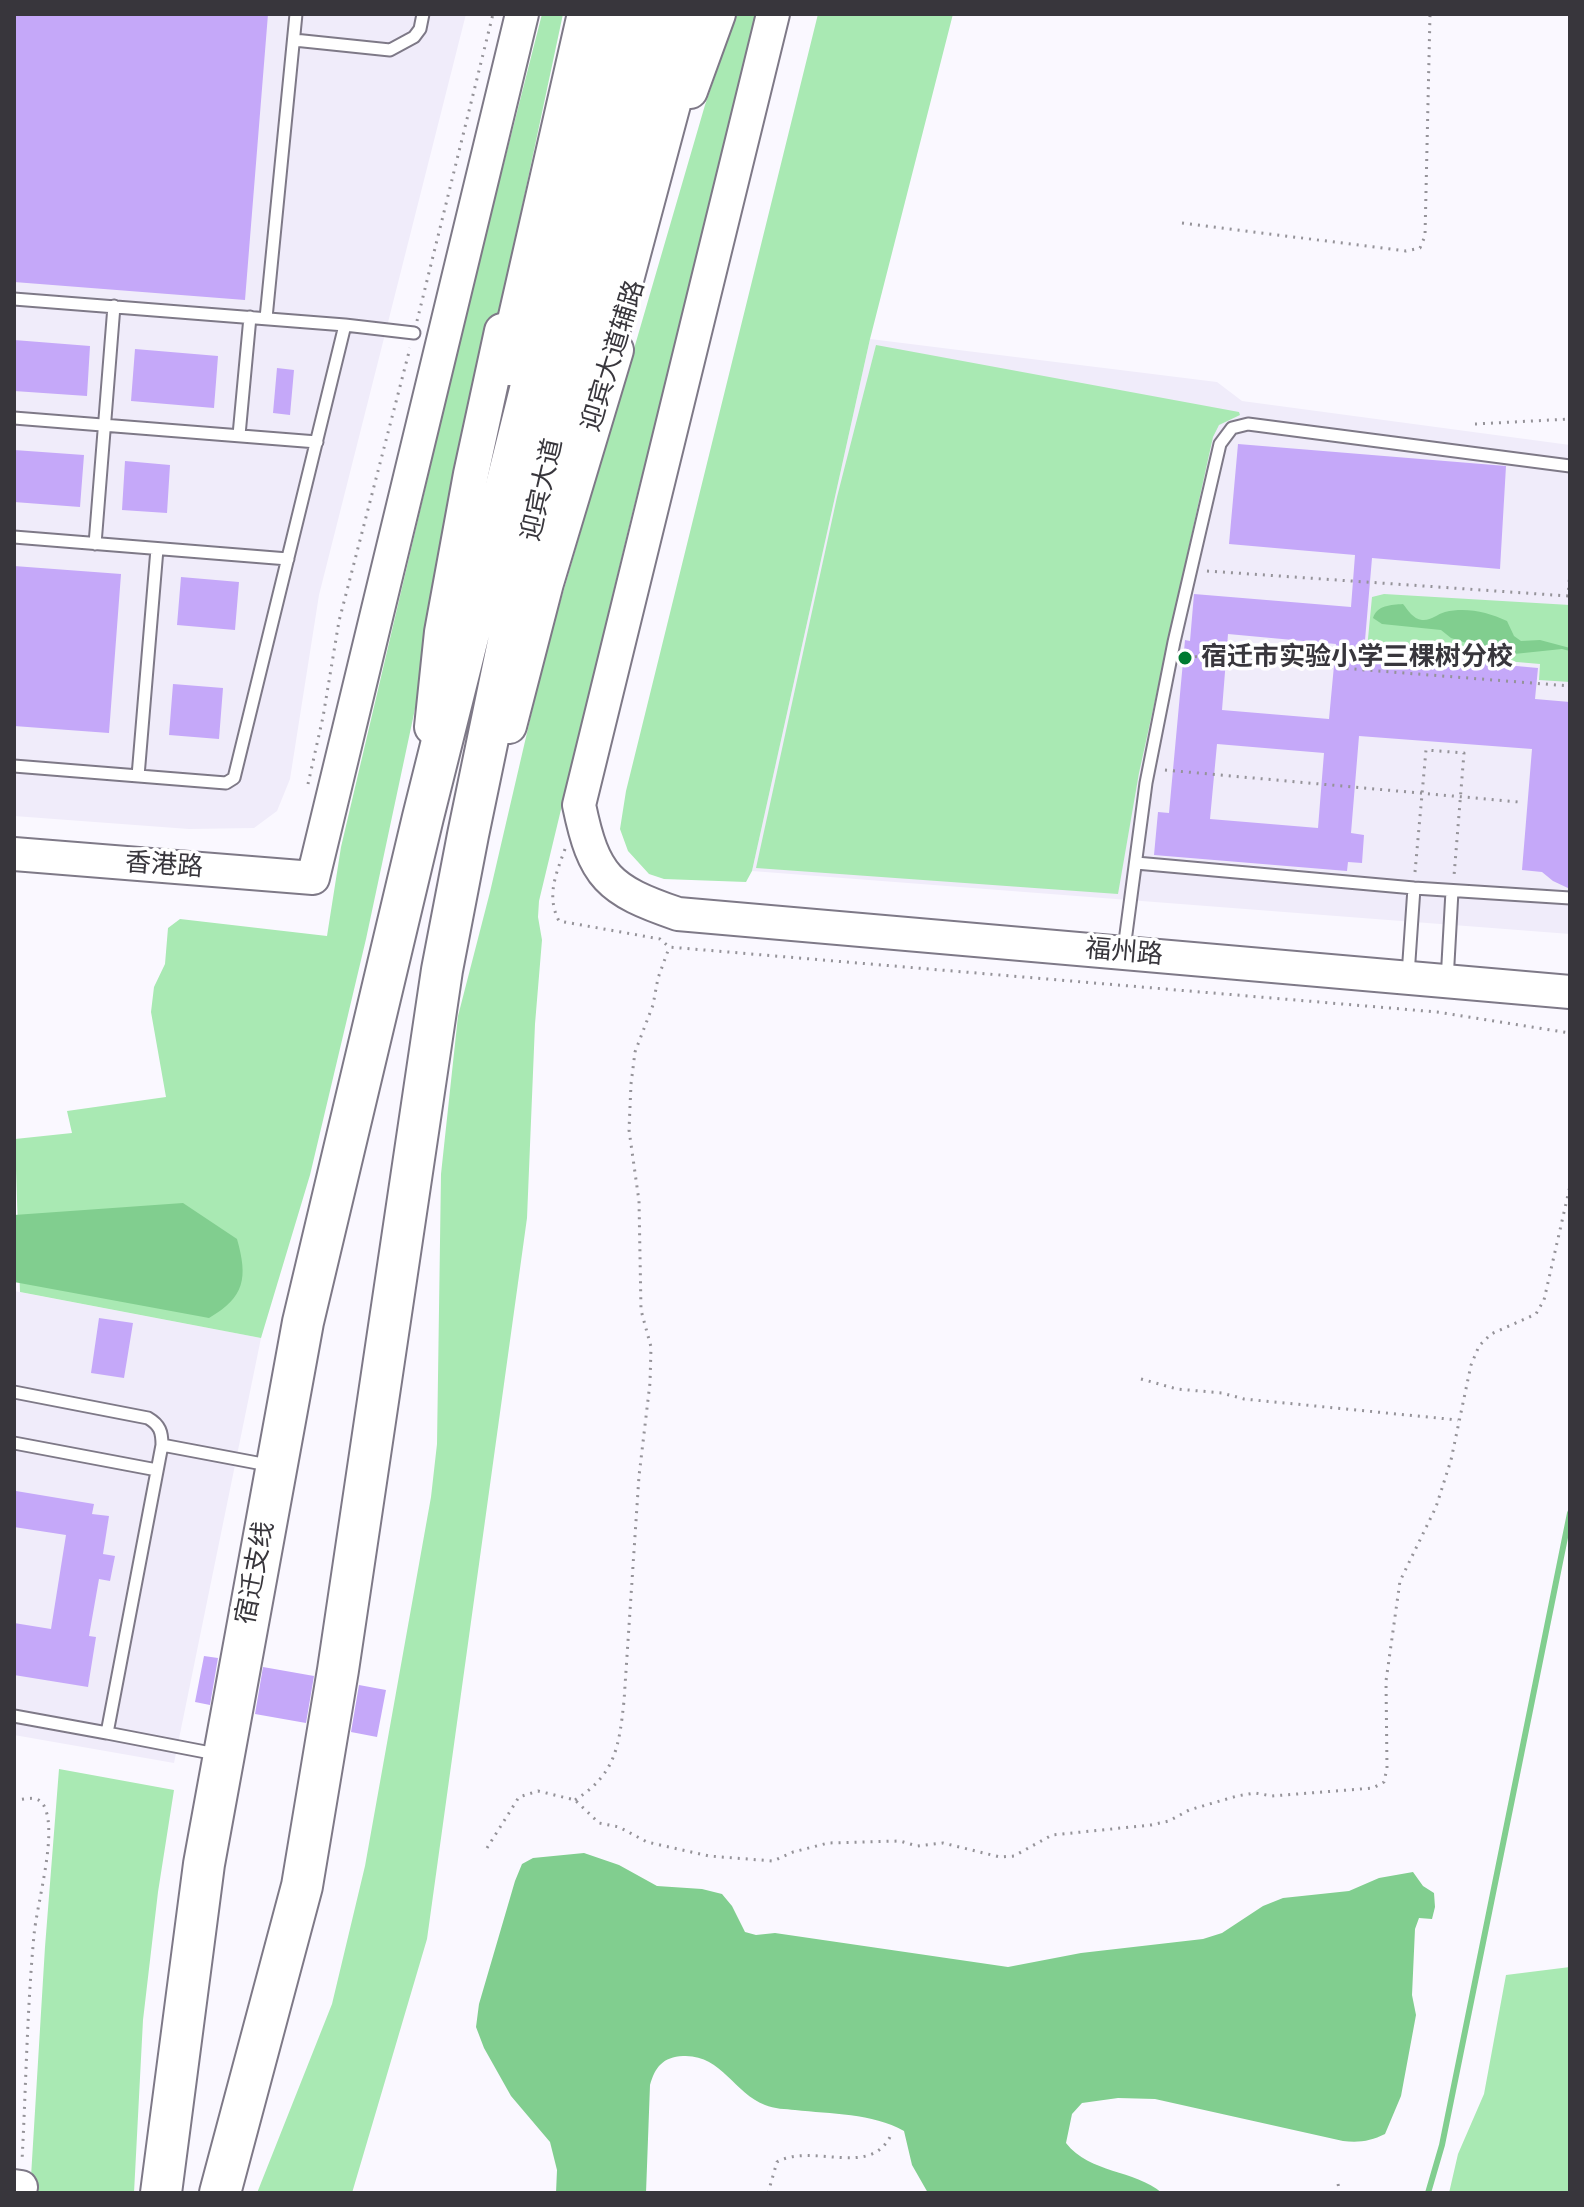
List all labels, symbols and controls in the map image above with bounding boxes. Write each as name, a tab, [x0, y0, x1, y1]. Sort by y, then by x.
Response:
street label: 迎宾大道辅路	[576, 277, 652, 435]
street label: 迎宾大道	[516, 436, 570, 544]
place label: 宿迁市实验小学三棵树分校	[1201, 642, 1513, 674]
marker: 宿迁市实验小学三棵树分校	[1176, 649, 1194, 667]
street label: 香港路	[124, 848, 204, 884]
street label: 福州路	[1084, 934, 1164, 972]
street label: 宿迁支线	[231, 1519, 281, 1627]

